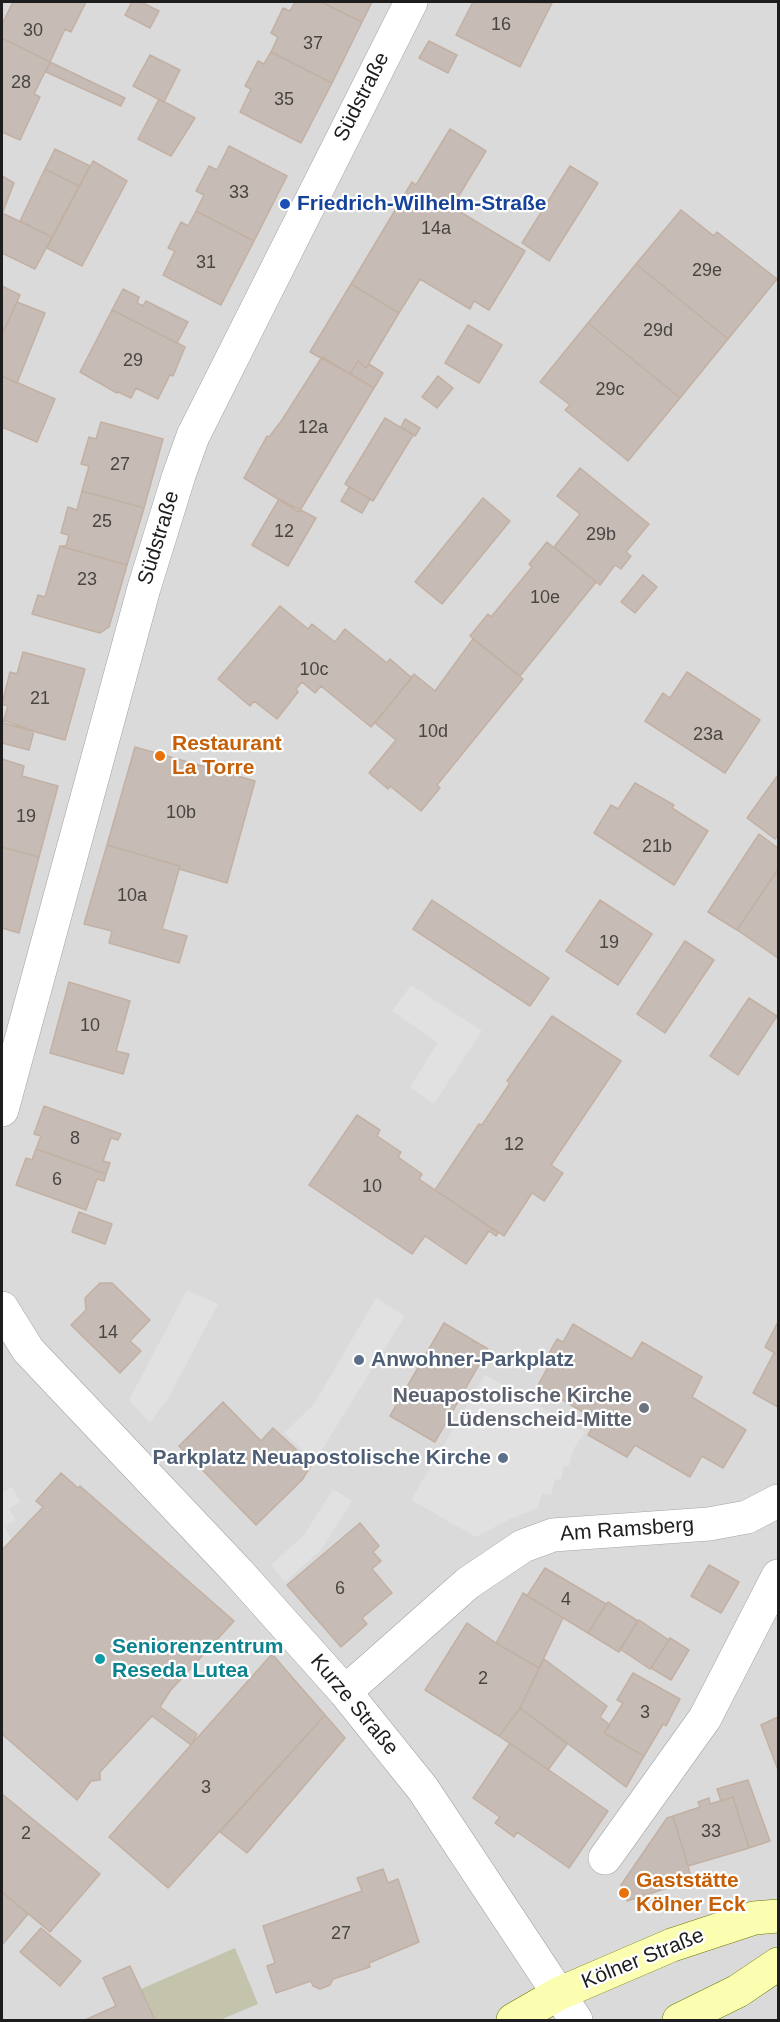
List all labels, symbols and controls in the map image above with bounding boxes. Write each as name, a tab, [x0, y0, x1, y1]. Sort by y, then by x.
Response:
house number: 16	[491, 14, 511, 36]
house number: 30	[23, 20, 43, 42]
house number: 37	[303, 33, 323, 55]
street label: Südstraße	[329, 48, 395, 146]
house number: 28	[11, 72, 31, 94]
house number: 35	[274, 89, 294, 111]
house number: 33	[229, 182, 249, 204]
place label: Friedrich-Wilhelm-Straße	[297, 191, 547, 217]
marker: Friedrich-Wilhelm-Straße	[278, 197, 292, 211]
house number: 14a	[421, 218, 451, 240]
house number: 31	[196, 252, 216, 274]
house number: 29e	[692, 260, 722, 282]
house number: 29d	[643, 320, 673, 342]
house number: 29	[123, 350, 143, 372]
house number: 29c	[595, 379, 625, 401]
house number: 12a	[298, 417, 328, 439]
house number: 27	[110, 454, 130, 476]
street label: Südstraße	[133, 488, 185, 588]
house number: 25	[92, 511, 112, 533]
house number: 12	[274, 521, 294, 543]
house number: 29b	[586, 524, 616, 546]
house number: 23	[77, 569, 97, 591]
house number: 10e	[530, 587, 560, 609]
house number: 10c	[299, 659, 329, 681]
house number: 21	[30, 688, 50, 710]
house number: 10d	[418, 721, 448, 743]
house number: 23a	[693, 724, 723, 746]
place label: Restaurant La Torre	[172, 731, 282, 781]
marker: Restaurant La Torre	[153, 749, 167, 763]
house number: 10b	[166, 802, 196, 824]
house number: 19	[16, 806, 36, 828]
house number: 21b	[642, 836, 672, 858]
house number: 10a	[117, 885, 147, 907]
house number: 19	[599, 932, 619, 954]
house number: 10	[80, 1015, 100, 1037]
house number: 8	[70, 1128, 80, 1150]
house number: 12	[504, 1134, 524, 1156]
house number: 6	[52, 1169, 62, 1191]
house number: 10	[362, 1176, 382, 1198]
house number: 14	[98, 1322, 118, 1344]
place label: Anwohner-Parkplatz	[371, 1347, 574, 1373]
marker: Anwohner-Parkplatz	[352, 1353, 366, 1367]
place label: Neuapostolische Kirche Lüdenscheid-Mitte	[393, 1383, 632, 1433]
marker: Neuapostolische Kirche Lüdenscheid-Mitte	[637, 1401, 651, 1415]
place label: Parkplatz Neuapostolische Kirche	[153, 1445, 491, 1471]
marker: Parkplatz Neuapostolische Kirche	[496, 1451, 510, 1465]
street label: Am Ramsberg	[559, 1513, 695, 1547]
house number: 6	[335, 1578, 345, 1600]
house number: 4	[561, 1589, 571, 1611]
place label: Seniorenzentrum Reseda Lutea	[112, 1634, 284, 1684]
street label: Kurze Straße	[305, 1650, 403, 1760]
marker: Seniorenzentrum Reseda Lutea	[93, 1652, 107, 1666]
house number: 2	[478, 1668, 488, 1690]
house number: 3	[640, 1702, 650, 1724]
house number: 3	[201, 1777, 211, 1799]
house number: 33	[701, 1821, 721, 1843]
house number: 2	[21, 1823, 31, 1845]
place label: Gaststätte Kölner Eck	[636, 1868, 746, 1918]
marker: Gaststätte Kölner Eck	[617, 1886, 631, 1900]
house number: 27	[331, 1923, 351, 1945]
street label: Kölner Straße	[578, 1923, 708, 1995]

